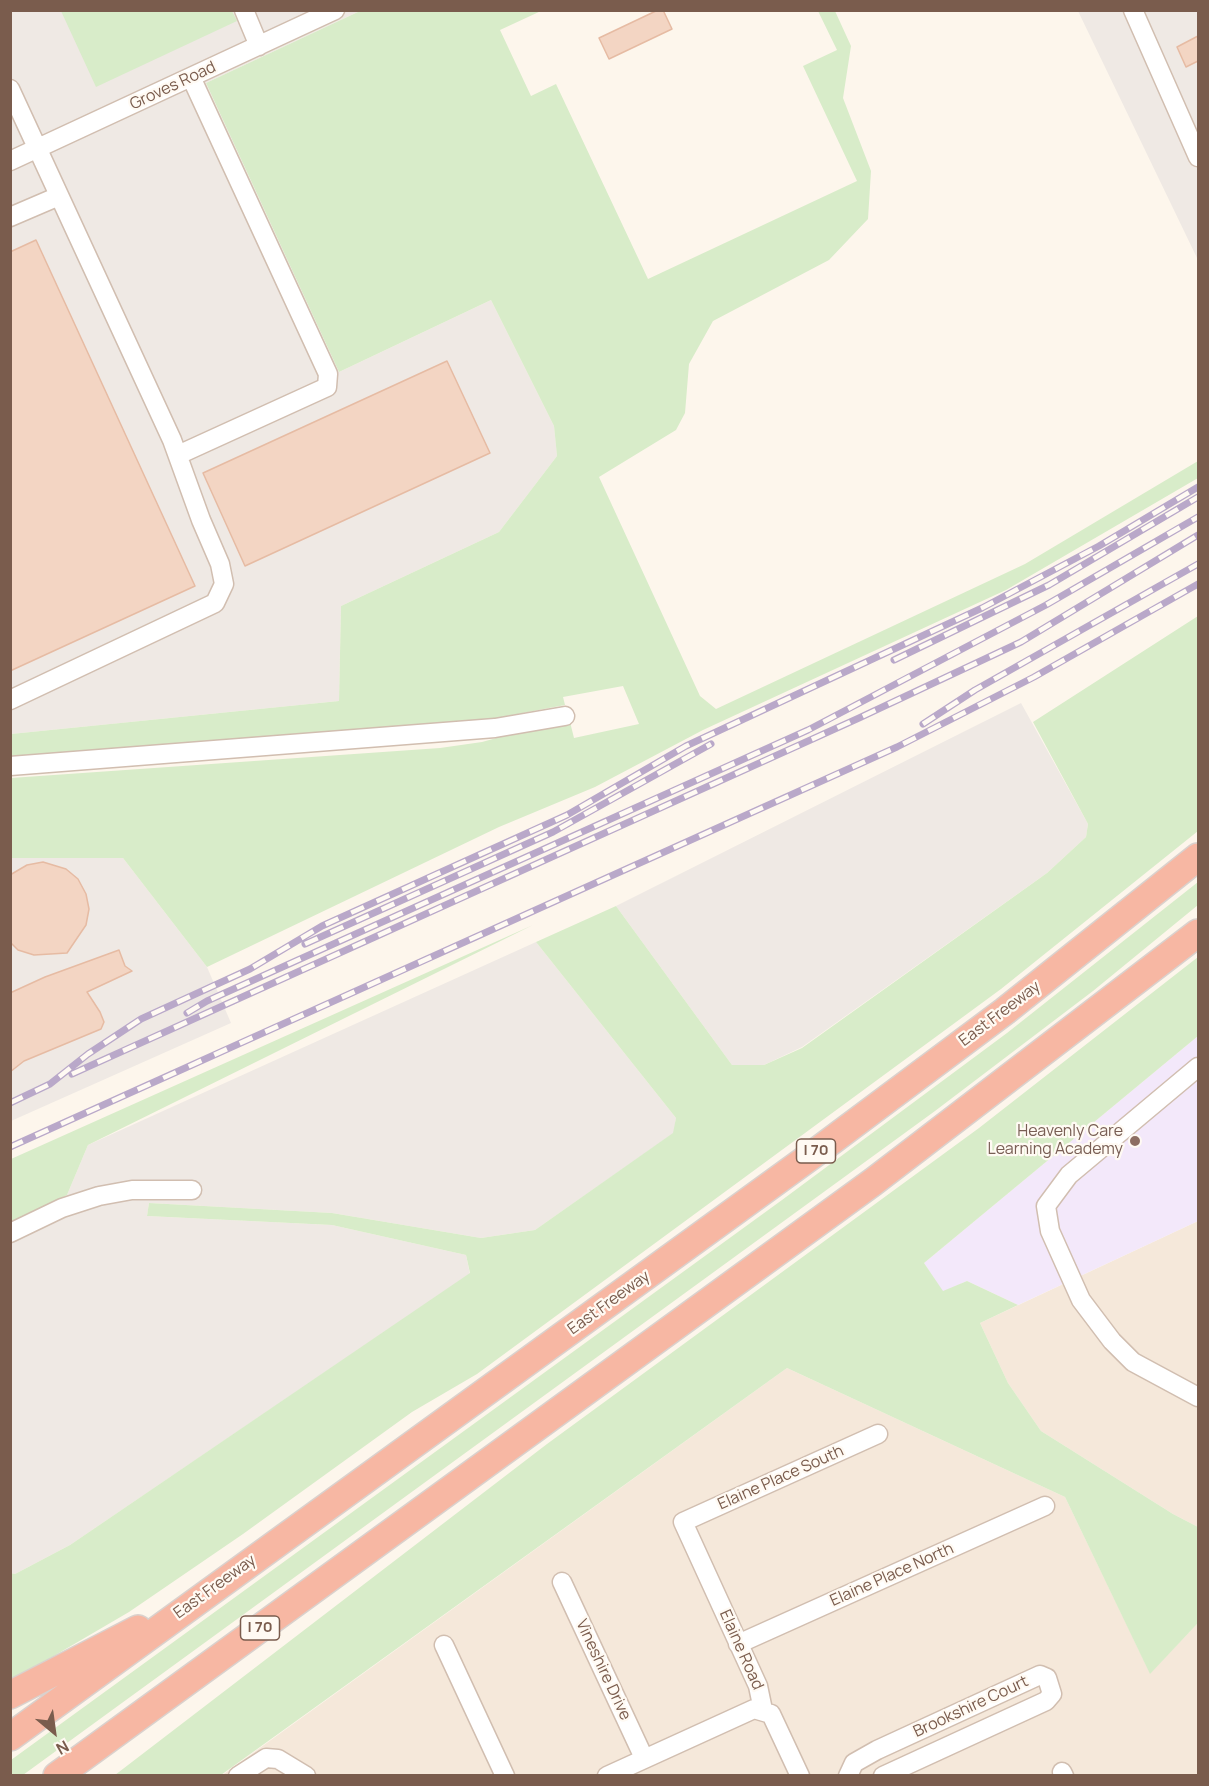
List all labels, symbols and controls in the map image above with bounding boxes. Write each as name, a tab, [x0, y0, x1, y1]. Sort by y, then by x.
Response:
street label: Groves Road	[127, 58, 219, 114]
street label: East Freeway	[956, 977, 1044, 1051]
place label: Heavenly Care Learning Academy	[987, 1122, 1123, 1160]
marker: Heavenly Care Learning Academy	[1128, 1134, 1142, 1148]
road number: I 70	[796, 1139, 836, 1163]
street label: East Freeway	[564, 1267, 654, 1339]
street label: Elaine Place South	[715, 1442, 847, 1514]
street label: Elaine Place North	[827, 1539, 957, 1611]
street label: East Freeway	[170, 1551, 260, 1623]
street label: Elaine Road	[715, 1607, 767, 1693]
road number: I 70	[240, 1616, 280, 1640]
street label: Vineshire Drive	[571, 1617, 635, 1723]
street label: Brookshire Court	[911, 1672, 1031, 1742]
north arrow	[24, 1702, 84, 1762]
text: N	[52, 1735, 73, 1760]

